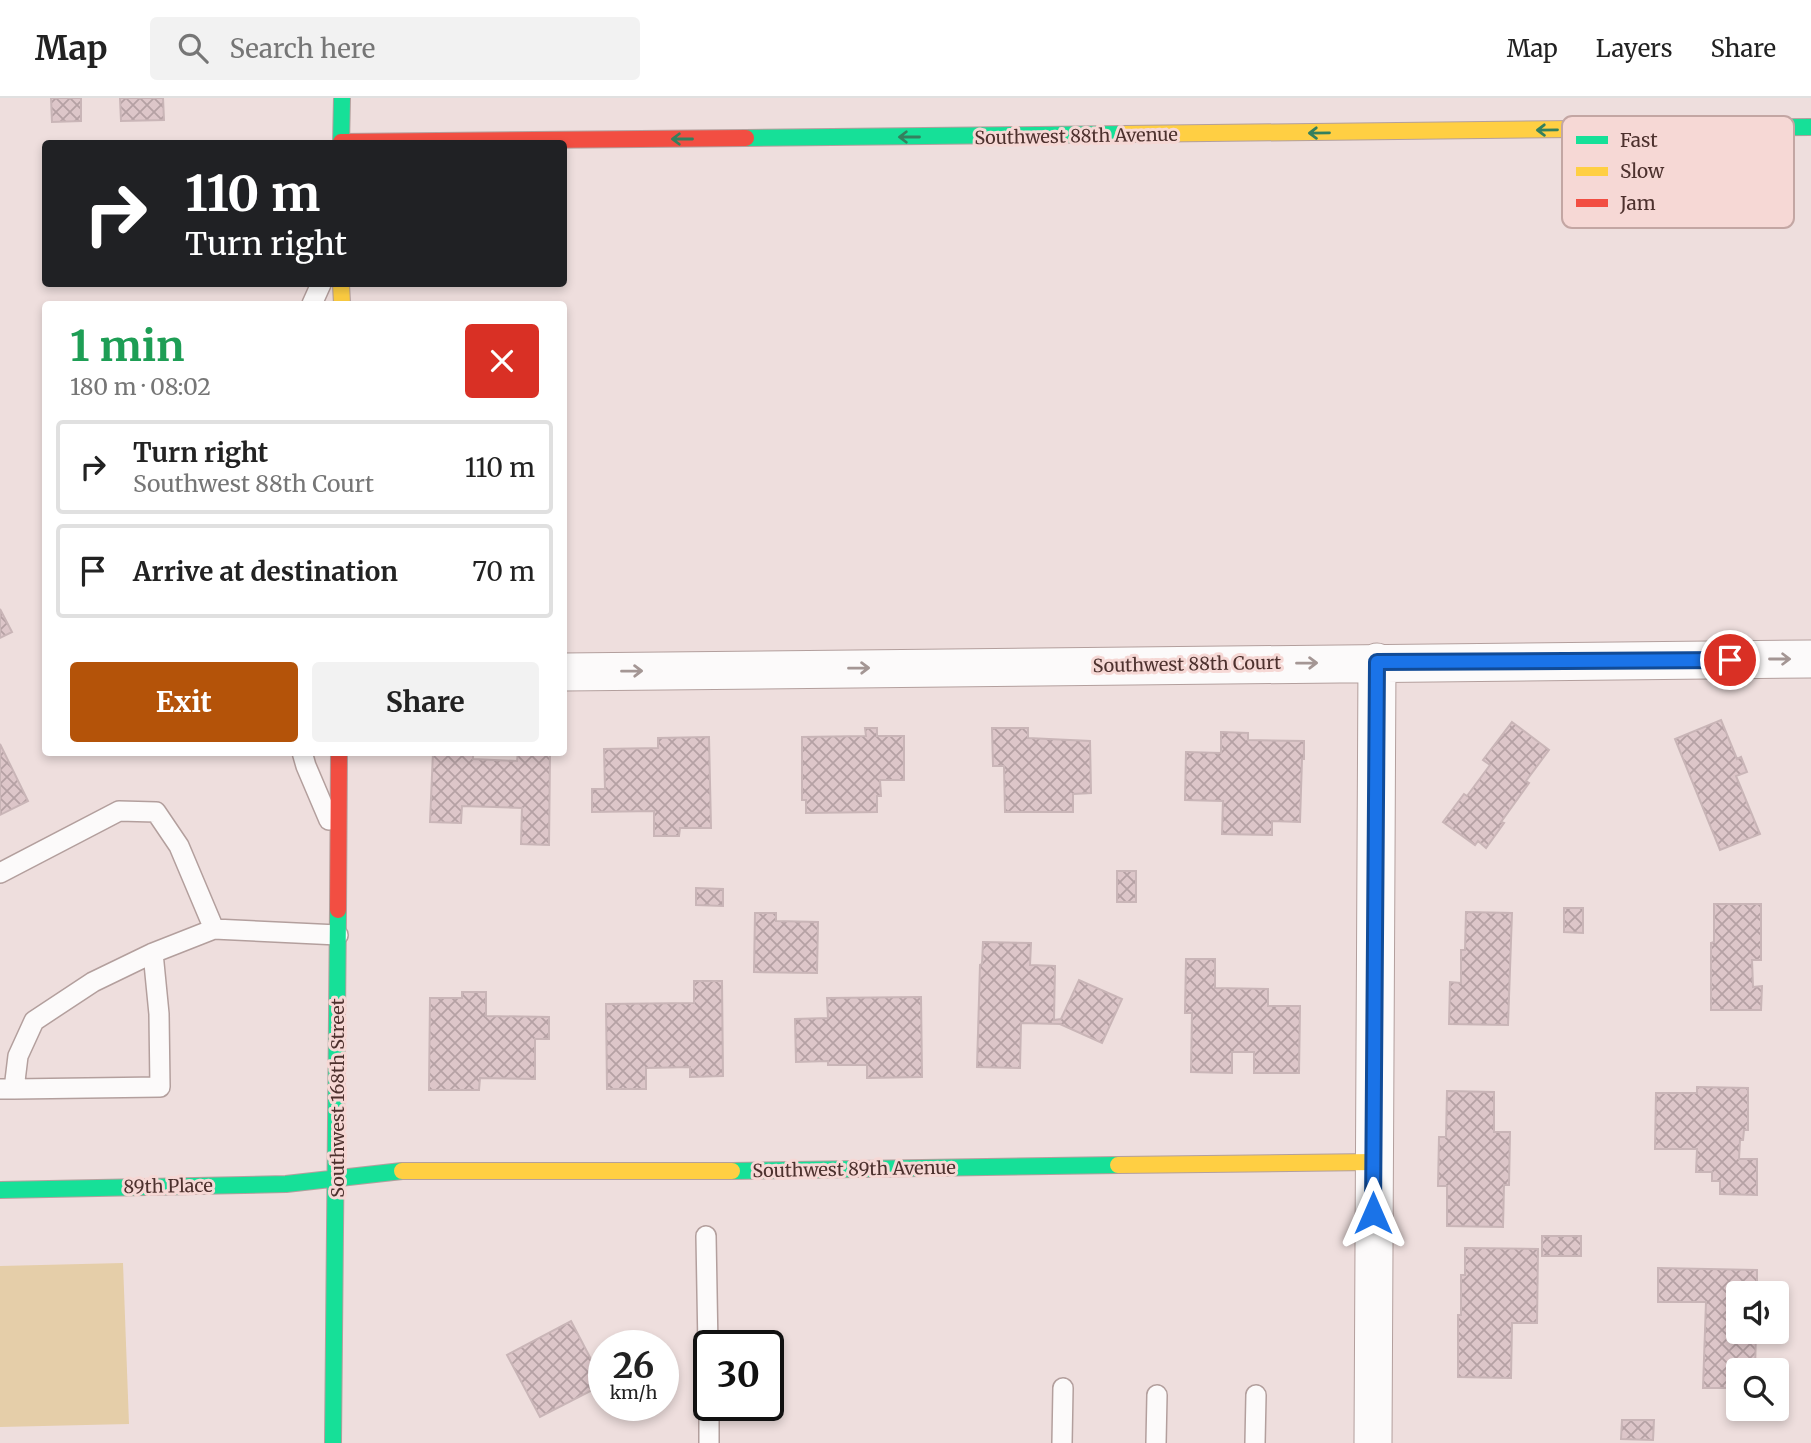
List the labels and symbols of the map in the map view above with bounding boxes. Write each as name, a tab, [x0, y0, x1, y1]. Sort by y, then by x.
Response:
legend	[1562, 116, 1794, 228]
street label: Southwest 88th Avenue	[974, 123, 1178, 149]
one-way arrow	[1536, 123, 1559, 137]
one-way arrow	[1308, 126, 1331, 140]
text: Fast	[1620, 128, 1658, 152]
one-way arrow	[898, 130, 921, 144]
one-way arrow	[671, 132, 694, 146]
text: Slow	[1620, 159, 1665, 183]
text: Jam	[1619, 191, 1656, 215]
pin	[1700, 630, 1760, 690]
street label: Southwest 88th Court	[1093, 651, 1281, 677]
one-way arrow	[1768, 652, 1791, 666]
one-way arrow	[1295, 656, 1318, 670]
one-way arrow	[847, 662, 870, 675]
one-way arrow	[620, 664, 643, 678]
street label: Southwest 168th Street	[326, 998, 349, 1198]
street label: Southwest 89th Avenue	[752, 1156, 956, 1182]
street label: 89th Place	[123, 1174, 213, 1198]
position arrow	[1336, 1176, 1410, 1250]
speed limit sign: 30	[693, 1330, 784, 1421]

